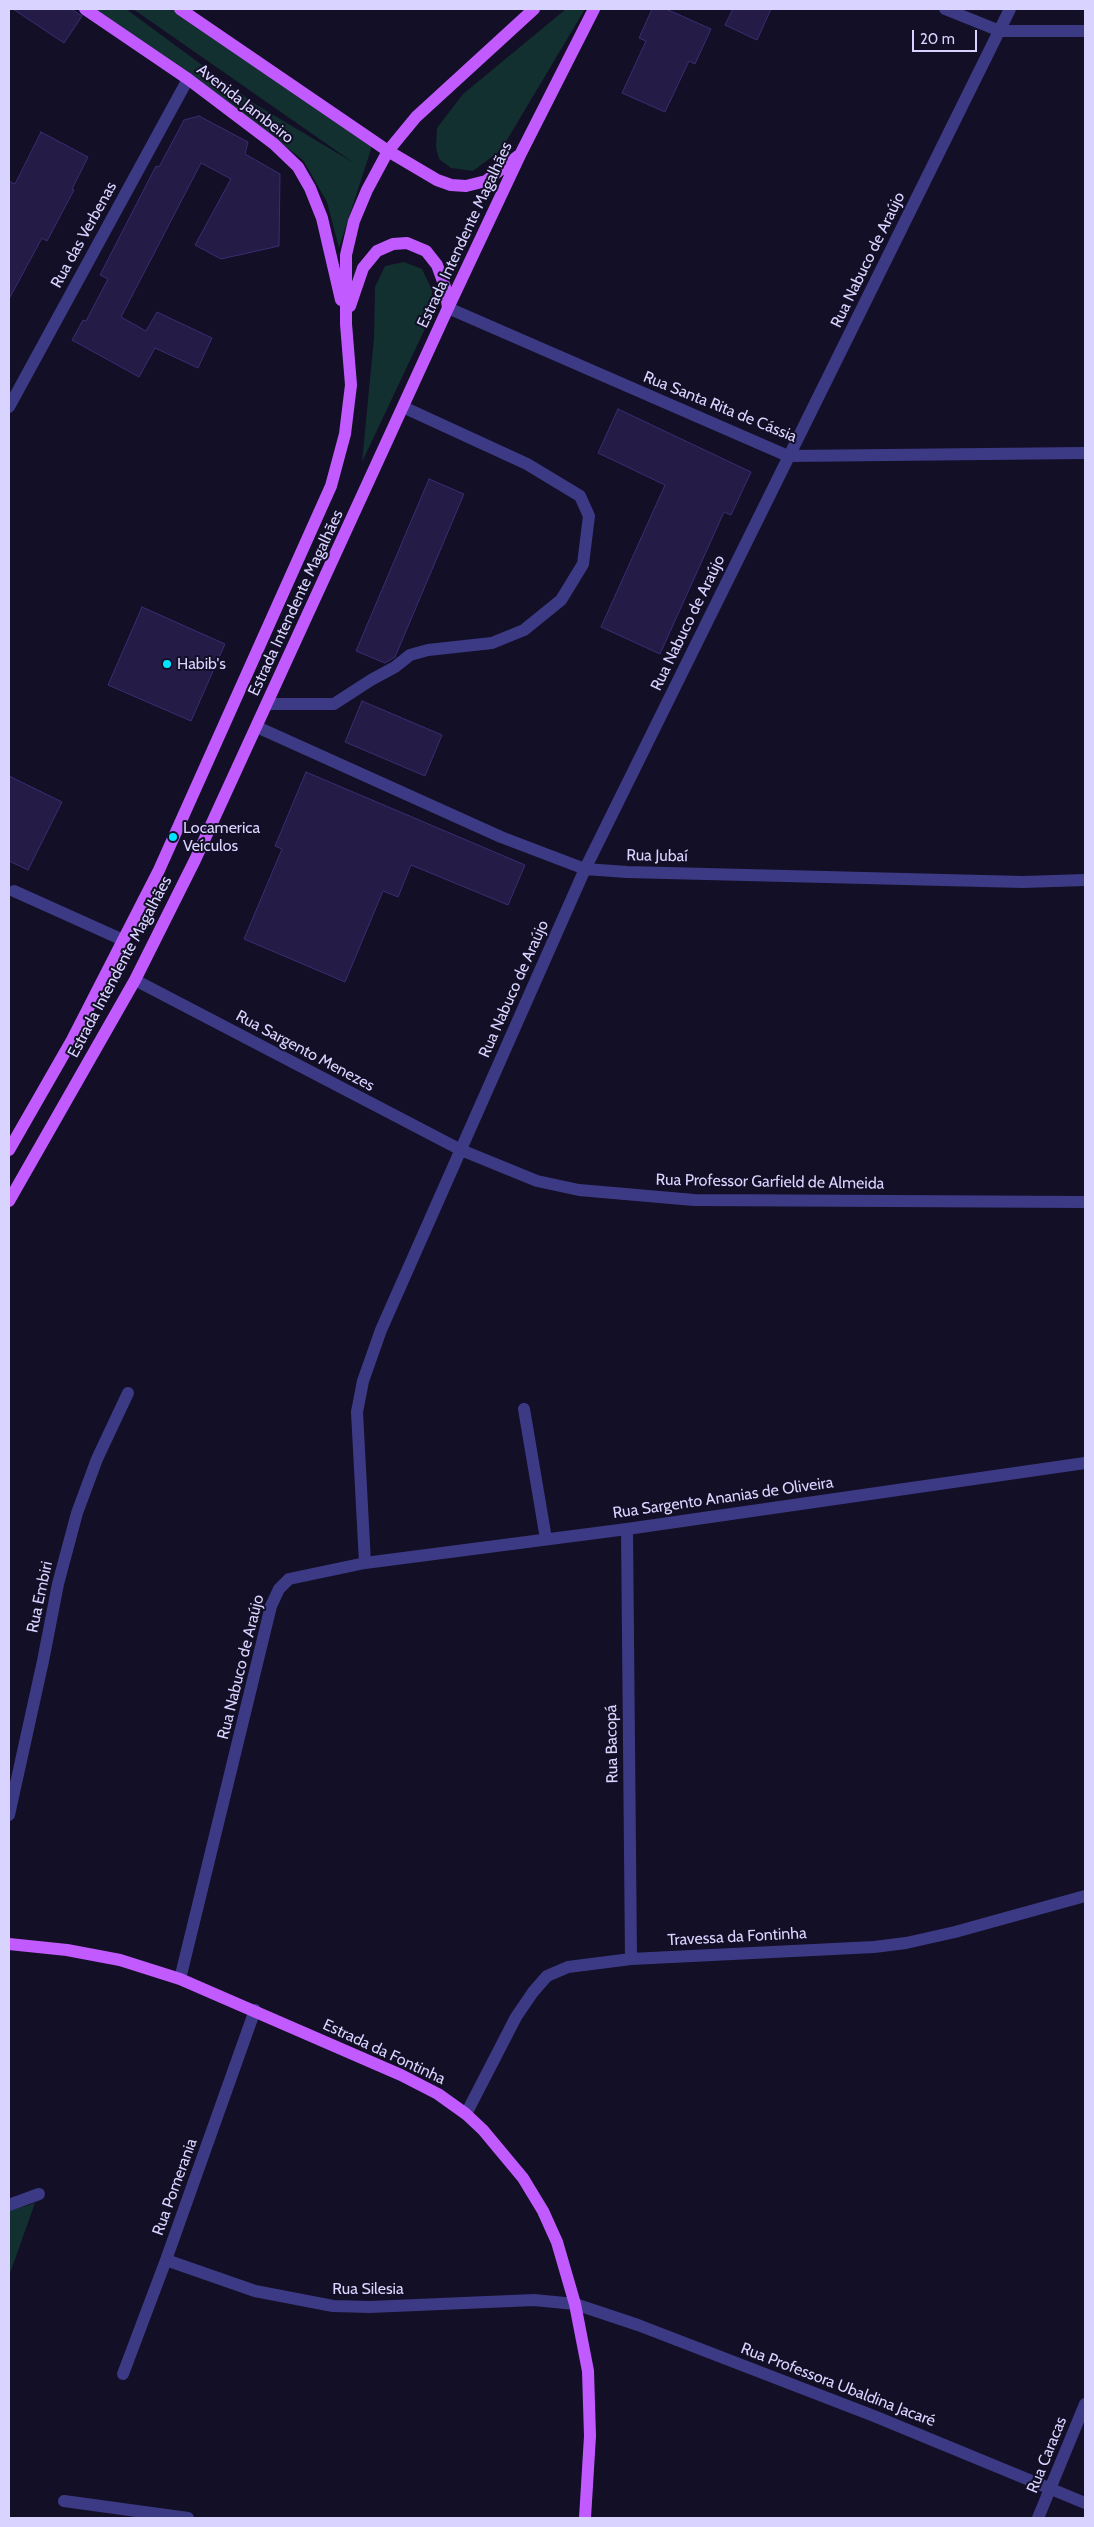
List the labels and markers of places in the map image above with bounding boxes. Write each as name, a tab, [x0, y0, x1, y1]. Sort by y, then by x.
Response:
place label: Habib's	[177, 654, 226, 674]
marker: Habib's	[161, 658, 173, 670]
place label: Locamerica Veículos	[183, 818, 260, 856]
marker: Locamerica Veículos	[167, 831, 179, 843]

